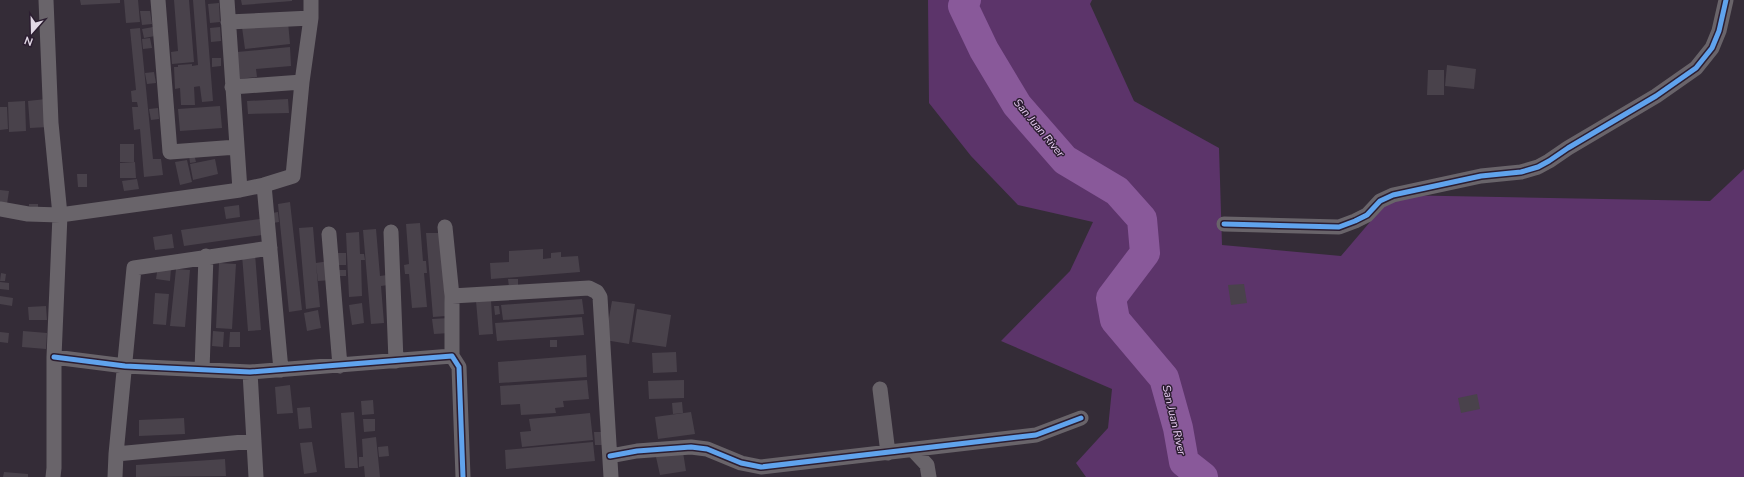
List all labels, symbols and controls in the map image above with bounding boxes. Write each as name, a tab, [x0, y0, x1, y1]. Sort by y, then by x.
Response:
north arrow	[12, 12, 52, 52]
text: N	[22, 32, 35, 49]
water label: San Juan River	[1010, 96, 1068, 161]
water label: San Juan River	[1159, 383, 1190, 458]

